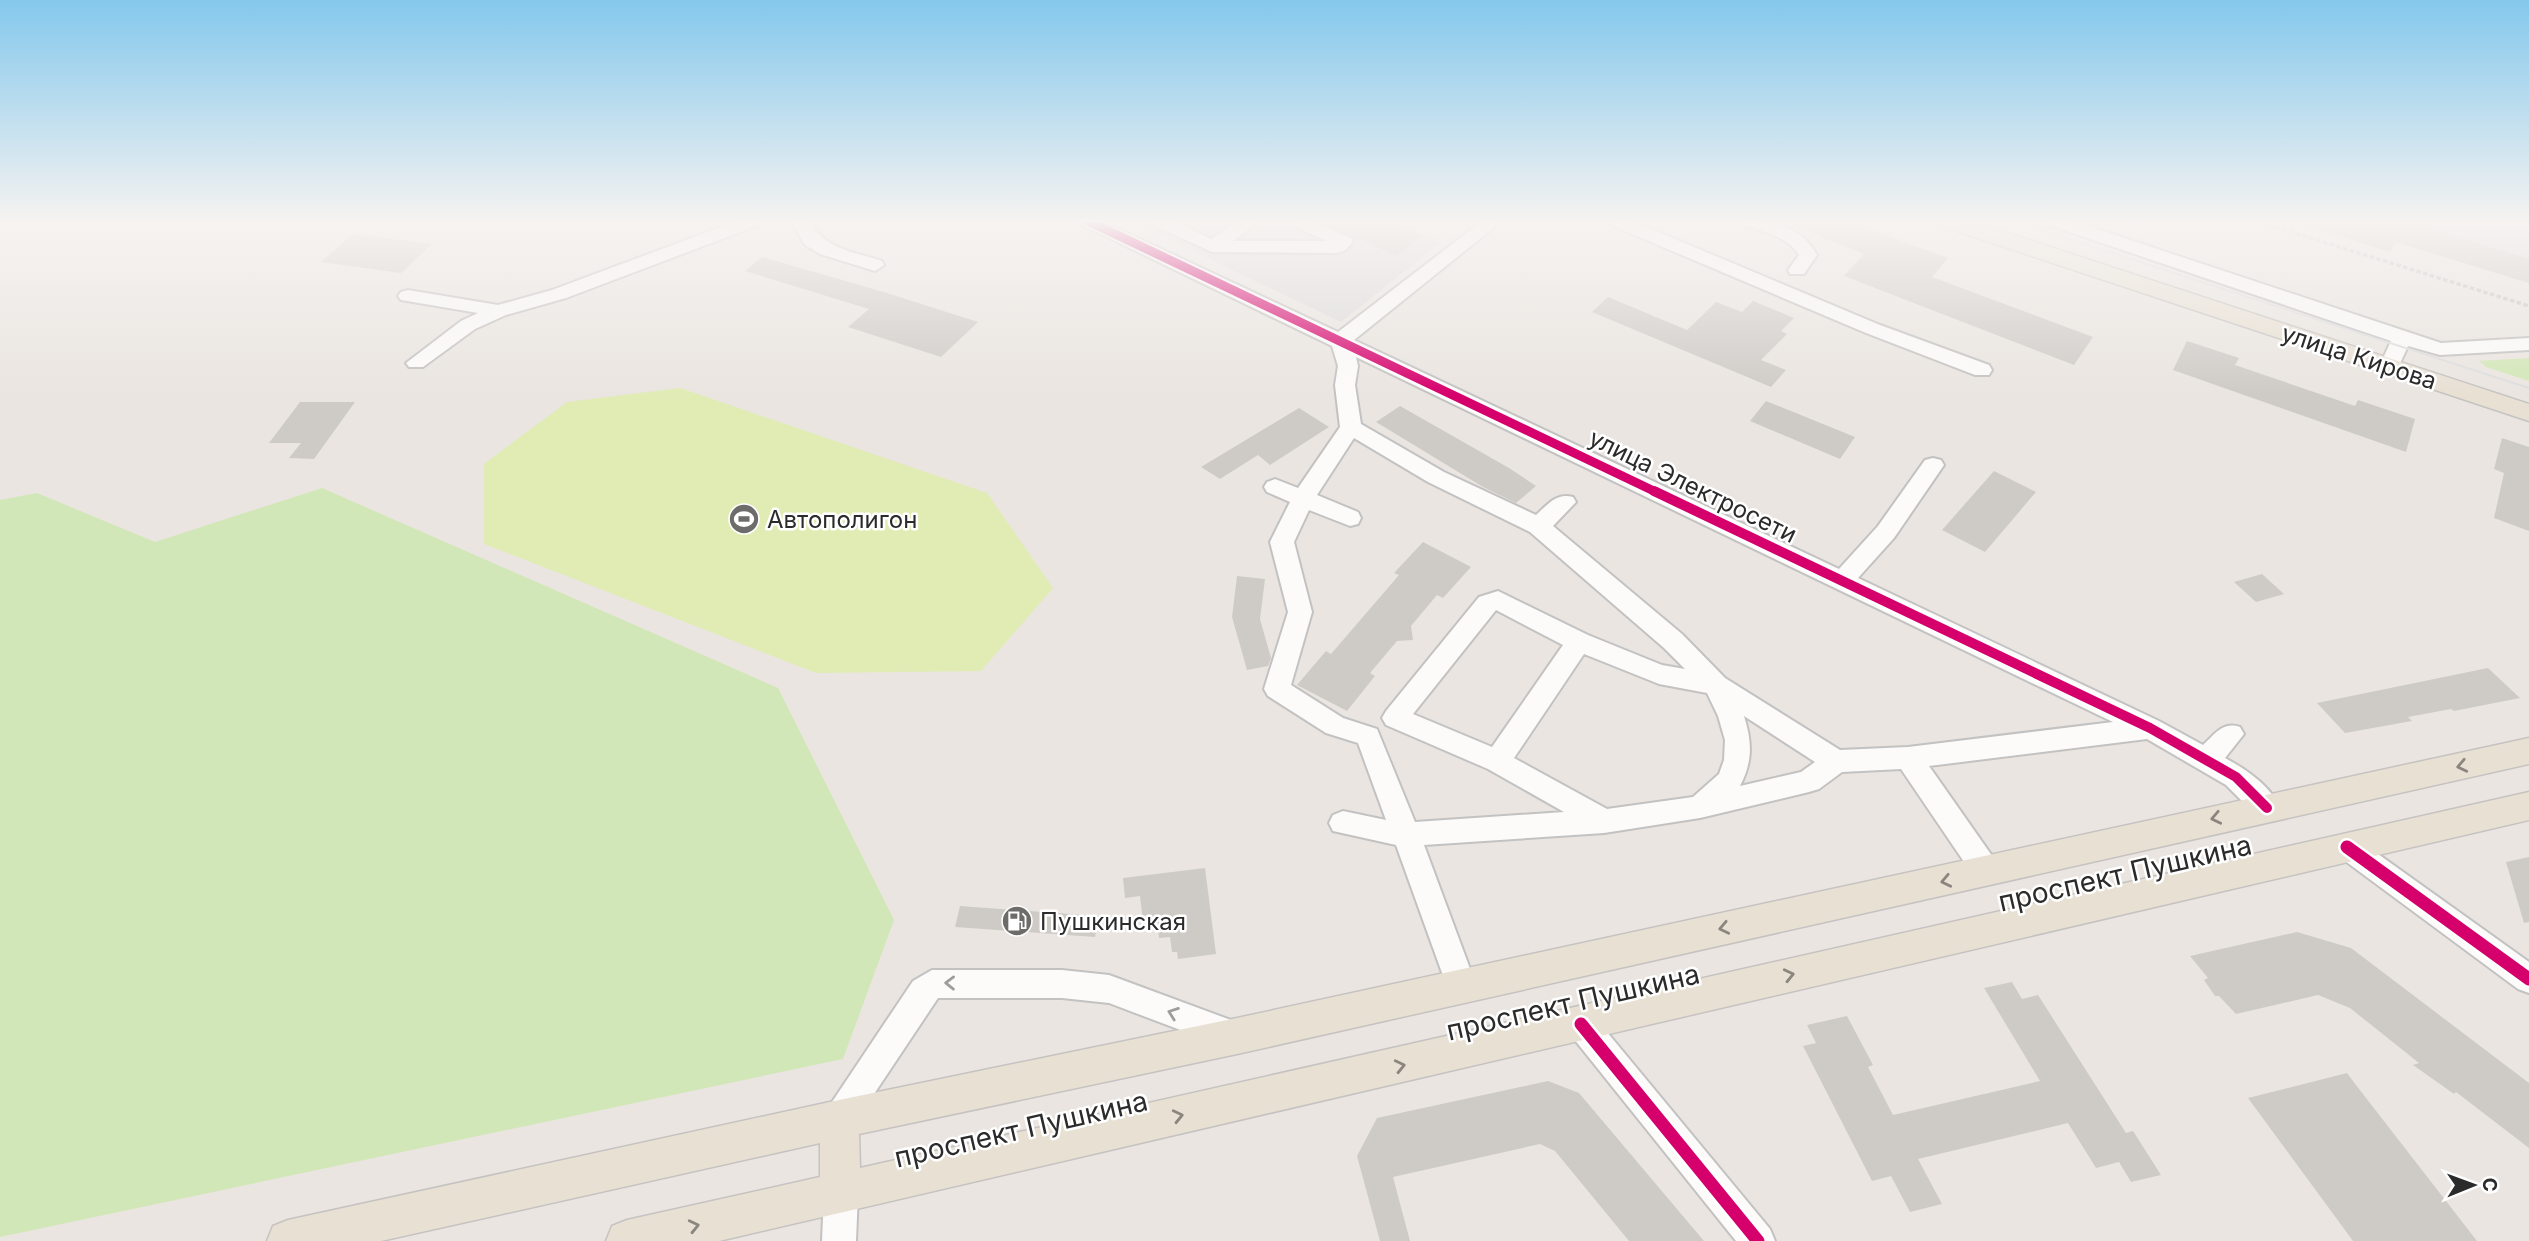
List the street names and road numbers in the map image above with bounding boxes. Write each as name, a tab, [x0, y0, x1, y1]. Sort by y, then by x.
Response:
street label: улица Кирова	[2278, 318, 2440, 396]
street label: улица Электросети	[1584, 423, 1802, 549]
street label: проспект Пушкина	[1995, 827, 2255, 919]
street label: проспект Пушкина	[1443, 956, 1703, 1048]
street label: проспект Пушкина	[891, 1083, 1151, 1175]

